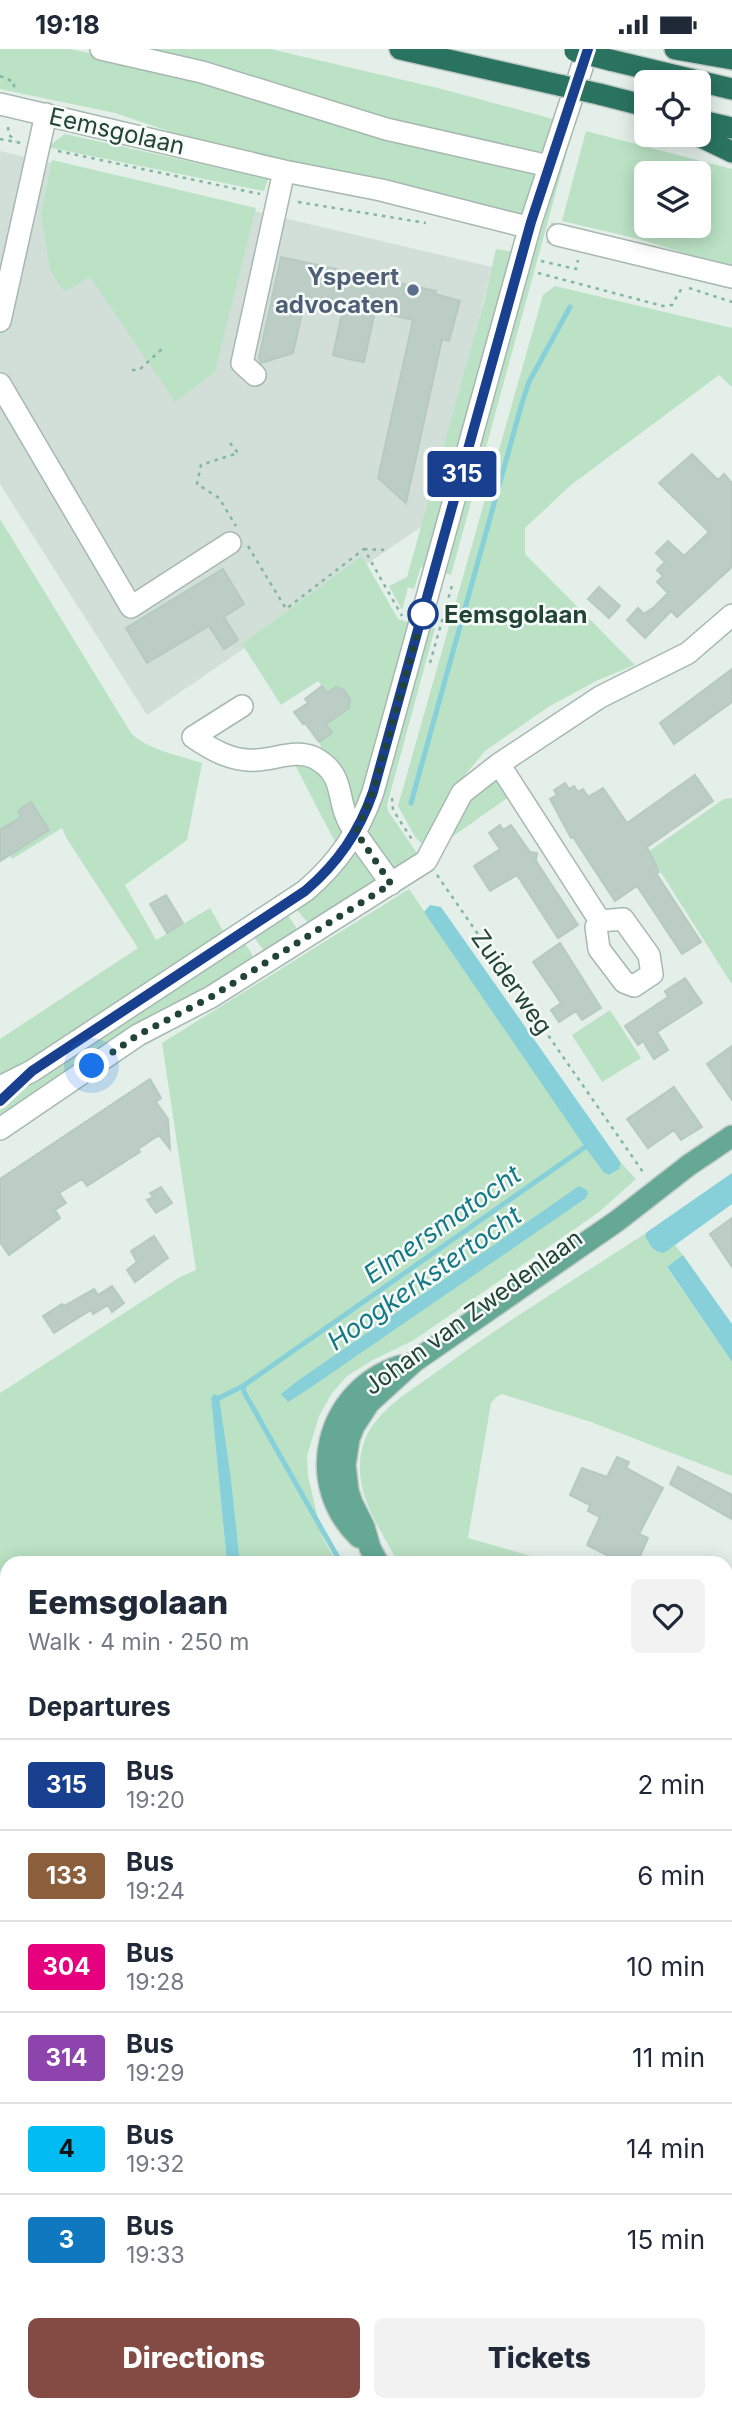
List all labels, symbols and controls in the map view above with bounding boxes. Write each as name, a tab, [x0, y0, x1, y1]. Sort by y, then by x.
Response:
text: 19:18	[35, 9, 100, 40]
map controls	[634, 70, 711, 238]
button: locate	[634, 70, 711, 147]
street label: Eemsgolaan	[46, 101, 188, 161]
button: layers	[634, 161, 711, 238]
place label: Yspeert advocaten	[275, 262, 399, 319]
marker: Yspeert advocaten	[405, 282, 421, 298]
line badge: 315	[422, 451, 502, 497]
text: 315	[441, 459, 483, 488]
marker: Eemsgolaan	[408, 599, 438, 629]
place label: Eemsgolaan	[444, 600, 587, 629]
street label: Zuiderweg	[465, 924, 559, 1040]
your location	[74, 1048, 109, 1083]
water label: Elmersmatocht	[358, 1158, 527, 1290]
water label: Hoogkerkstertocht	[321, 1199, 527, 1357]
street label: Johan van Zwedenlaan	[358, 1223, 588, 1401]
button: heart	[631, 1579, 705, 1653]
text: Eemsgolaan	[28, 1582, 228, 1622]
text: Walk · 4 min · 250 m	[28, 1628, 250, 1656]
text: Departures	[28, 1691, 171, 1722]
text: Bus	[126, 1755, 174, 1786]
text: 2 min	[637, 1769, 705, 1800]
text: 315	[46, 1770, 87, 1799]
text: 19:20	[126, 1786, 185, 1814]
text: Bus	[126, 1846, 174, 1877]
text: 6 min	[637, 1860, 705, 1891]
text: 133	[46, 1861, 87, 1890]
text: 19:24	[126, 1877, 185, 1905]
text: Bus	[126, 1937, 174, 1968]
text: 10 min	[626, 1951, 705, 1982]
text: 304	[43, 1952, 90, 1981]
text: 19:28	[126, 1968, 185, 1996]
text: Bus	[126, 2028, 174, 2059]
text: 11 min	[632, 2042, 705, 2073]
text: 314	[45, 2043, 88, 2072]
text: 19:29	[126, 2059, 185, 2087]
text: Bus	[126, 2119, 174, 2150]
text: 14 min	[626, 2133, 705, 2164]
text: 4	[58, 2134, 75, 2163]
text: 19:32	[126, 2150, 184, 2178]
text: Bus	[126, 2210, 174, 2241]
text: 15 min	[627, 2224, 705, 2255]
text: 3	[59, 2225, 74, 2254]
text: 19:33	[126, 2241, 185, 2269]
button: Directions	[28, 2318, 360, 2398]
button: Tickets	[374, 2318, 705, 2398]

